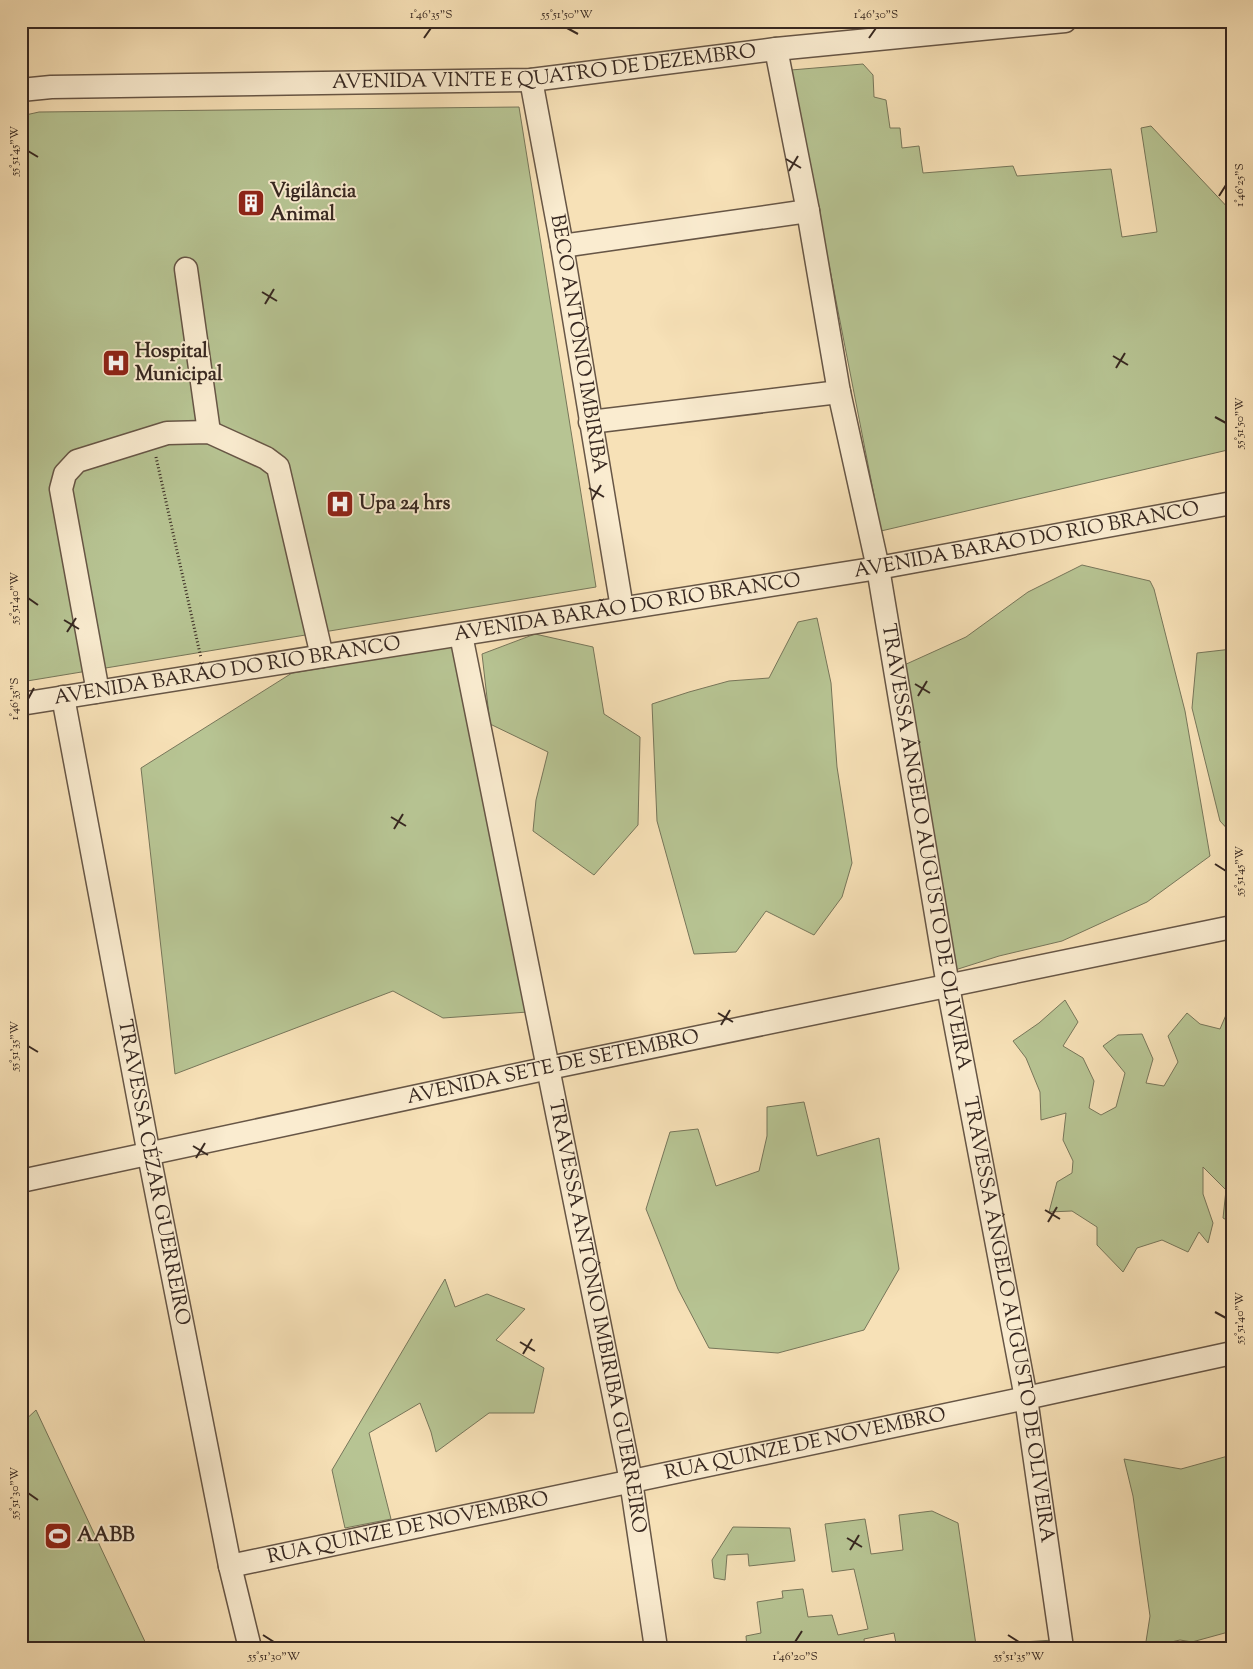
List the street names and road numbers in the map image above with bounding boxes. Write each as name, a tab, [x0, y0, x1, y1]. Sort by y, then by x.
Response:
street label: AVENIDA VINTE E QUATRO DE DEZEMBRO	[332, 37, 758, 97]
street label: BECO ANTÔNIO IMBIRIBA	[542, 212, 614, 476]
street label: AVENIDA BARÃO DO RIO BRANCO	[852, 495, 1202, 586]
street label: AVENIDA BARÃO DO RIO BRANCO	[452, 566, 803, 650]
street label: TRAVESSA ÂNGELO AUGUSTO DE OLIVEIRA	[873, 621, 978, 1073]
street label: AVENIDA BARÃO DO RIO BRANCO	[52, 629, 403, 713]
street label: TRAVESSA CÉZAR GUERREIRO	[109, 1017, 197, 1328]
street label: AVENIDA SETE DE SETEMBRO	[404, 1023, 702, 1113]
street label: TRAVESSA ÂNGELO AUGUSTO DE OLIVEIRA	[955, 1094, 1061, 1545]
street label: TRAVESSA ANTÔNIO IMBIRIBA GUERREIRO	[540, 1097, 653, 1535]
street label: RUA QUINZE DE NOVEMBRO	[662, 1401, 949, 1488]
street label: RUA QUINZE DE NOVEMBRO	[265, 1485, 551, 1572]

